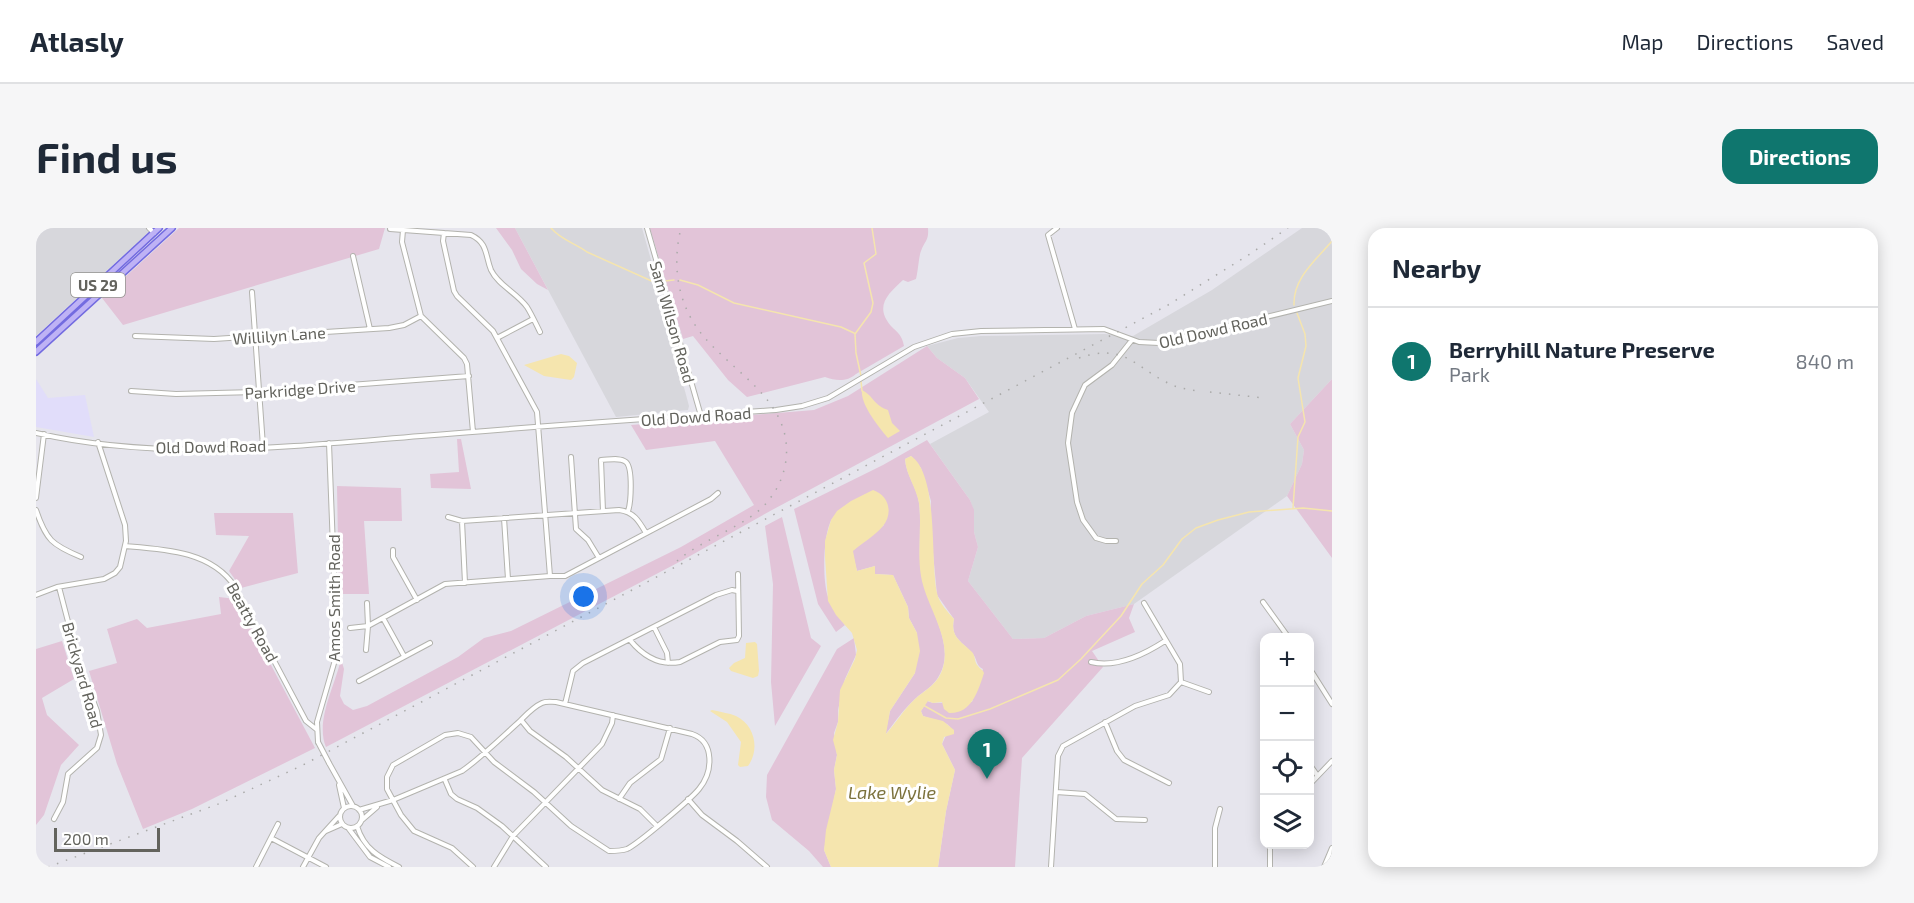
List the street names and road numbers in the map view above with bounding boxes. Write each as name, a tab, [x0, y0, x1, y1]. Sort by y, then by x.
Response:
street label: Sam Wilson Road	[647, 259, 699, 385]
road number: US 29	[71, 273, 125, 297]
street label: Old Dowd Road	[1157, 308, 1269, 352]
street label: Willilyn Lane	[232, 322, 326, 348]
street label: Parkridge Drive	[244, 376, 356, 402]
street label: Old Dowd Road	[640, 403, 752, 429]
street label: Old Dowd Road	[156, 436, 266, 456]
street label: Amos Smith Road	[324, 534, 343, 662]
street label: Beatty Road	[223, 579, 283, 665]
street label: Brickyard Road	[59, 620, 107, 730]

